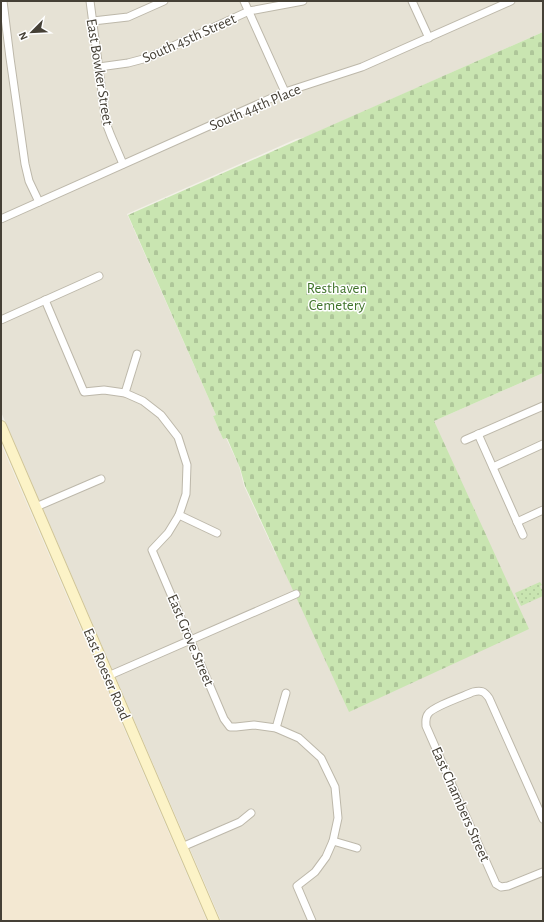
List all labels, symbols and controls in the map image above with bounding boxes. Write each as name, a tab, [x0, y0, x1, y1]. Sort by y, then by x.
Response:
street label: South 45th Street	[140, 11, 238, 66]
north arrow	[12, 12, 52, 52]
street label: East Bowker Street	[84, 18, 115, 127]
text: N	[17, 30, 30, 42]
street label: South 44th Place	[207, 81, 303, 133]
park label: Resthaven Cemetery	[307, 281, 367, 313]
street label: East Grove Street	[164, 592, 217, 689]
street label: East Roeser Road	[80, 626, 133, 723]
street label: East Chambers Street	[429, 745, 493, 864]

